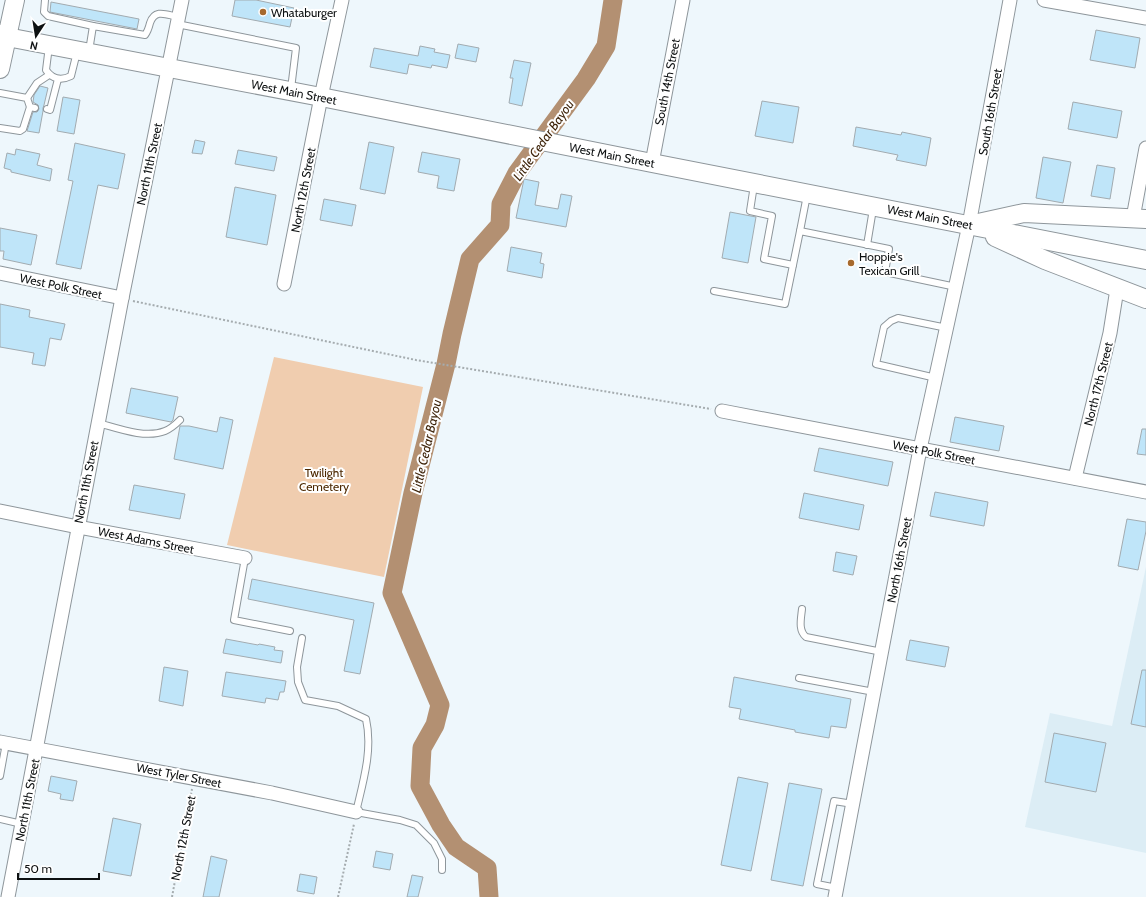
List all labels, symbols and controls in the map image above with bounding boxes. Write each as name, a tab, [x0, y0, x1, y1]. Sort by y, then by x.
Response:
place label: Whataburger	[271, 5, 337, 20]
marker: Whataburger	[258, 7, 268, 17]
north arrow	[16, 16, 56, 56]
street label: South 14th Street	[651, 37, 683, 127]
text: N	[29, 38, 39, 53]
street label: South 16th Street	[975, 67, 1005, 157]
street label: West Main Street	[250, 76, 338, 108]
water label: Little Cedar Bayou	[509, 96, 577, 184]
street label: North 11th Street	[133, 121, 165, 207]
street label: West Main Street	[568, 139, 656, 171]
street label: North 12th Street	[287, 146, 319, 234]
street label: West Main Street	[886, 201, 974, 233]
place label: Hoppie's Texican Grill	[859, 249, 920, 278]
marker: Hoppie's Texican Grill	[846, 258, 856, 268]
street label: West Polk Street	[18, 270, 104, 302]
street label: North 17th Street	[1080, 340, 1116, 428]
water label: Little Cedar Bayou	[408, 397, 445, 494]
street label: West Polk Street	[891, 437, 977, 467]
street label: North 11th Street	[71, 439, 101, 525]
park label: Twilight Cemetery	[299, 465, 349, 494]
street label: North 16th Street	[883, 516, 915, 604]
street label: West Adams Street	[97, 523, 195, 557]
street label: North 11th Street	[12, 757, 42, 843]
street label: West Tyler Street	[135, 759, 223, 791]
street label: North 12th Street	[167, 794, 199, 882]
scale bar	[18, 855, 99, 881]
text: 50 m	[24, 861, 52, 876]

